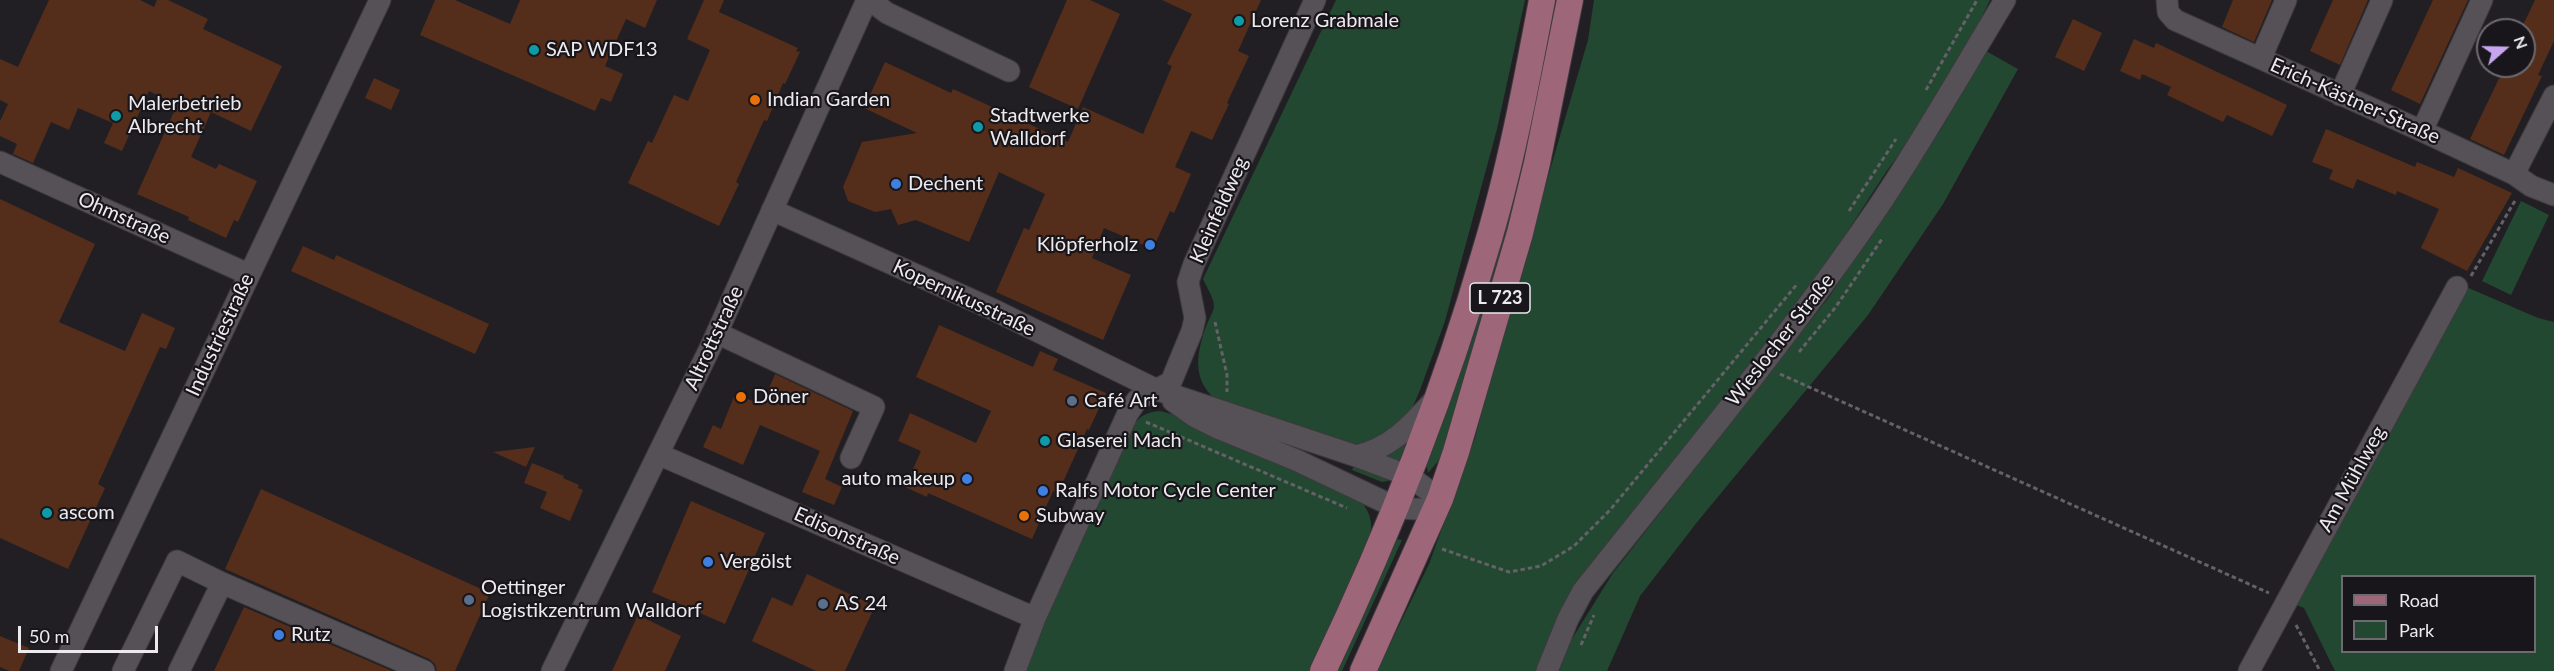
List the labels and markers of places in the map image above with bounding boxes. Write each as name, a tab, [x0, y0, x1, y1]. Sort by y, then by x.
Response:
place label: Lorenz Grabmale	[1251, 9, 1399, 33]
marker: Lorenz Grabmale	[1232, 14, 1246, 28]
place label: SAP WDF13	[546, 38, 658, 62]
marker: SAP WDF13	[527, 43, 541, 57]
place label: Indian Garden	[767, 88, 890, 112]
place label: Malerbetrieb Albrecht	[128, 92, 241, 139]
marker: Indian Garden	[748, 93, 762, 107]
place label: Stadtwerke Walldorf	[990, 104, 1089, 151]
marker: Malerbetrieb Albrecht	[109, 109, 123, 123]
marker: Stadtwerke Walldorf	[971, 120, 985, 134]
place label: Dechent	[908, 172, 983, 196]
marker: Dechent	[889, 177, 903, 191]
place label: Klöpferholz	[1037, 233, 1138, 257]
marker: Klöpferholz	[1143, 238, 1157, 252]
place label: Döner	[753, 385, 808, 409]
place label: Café Art	[1084, 389, 1157, 413]
marker: Döner	[734, 390, 748, 404]
marker: Café Art	[1065, 394, 1079, 408]
place label: Glaserei Mach	[1057, 429, 1182, 453]
marker: Glaserei Mach	[1038, 434, 1052, 448]
place label: auto makeup	[841, 467, 955, 491]
marker: auto makeup	[960, 472, 974, 486]
place label: Ralfs Motor Cycle Center	[1055, 479, 1276, 503]
marker: Ralfs Motor Cycle Center	[1036, 484, 1050, 498]
place label: ascom	[59, 501, 115, 525]
place label: Subway	[1036, 504, 1104, 528]
marker: ascom	[40, 506, 54, 520]
marker: Subway	[1017, 509, 1031, 523]
place label: Vergölst	[720, 550, 792, 574]
marker: Vergölst	[701, 555, 715, 569]
place label: Oettinger Logistikzentrum Walldorf	[481, 576, 702, 623]
place label: AS 24	[835, 592, 888, 616]
marker: Oettinger Logistikzentrum Walldorf	[462, 593, 476, 607]
marker: AS 24	[816, 597, 830, 611]
place label: Rutz	[291, 623, 330, 647]
marker: Rutz	[272, 628, 286, 642]

